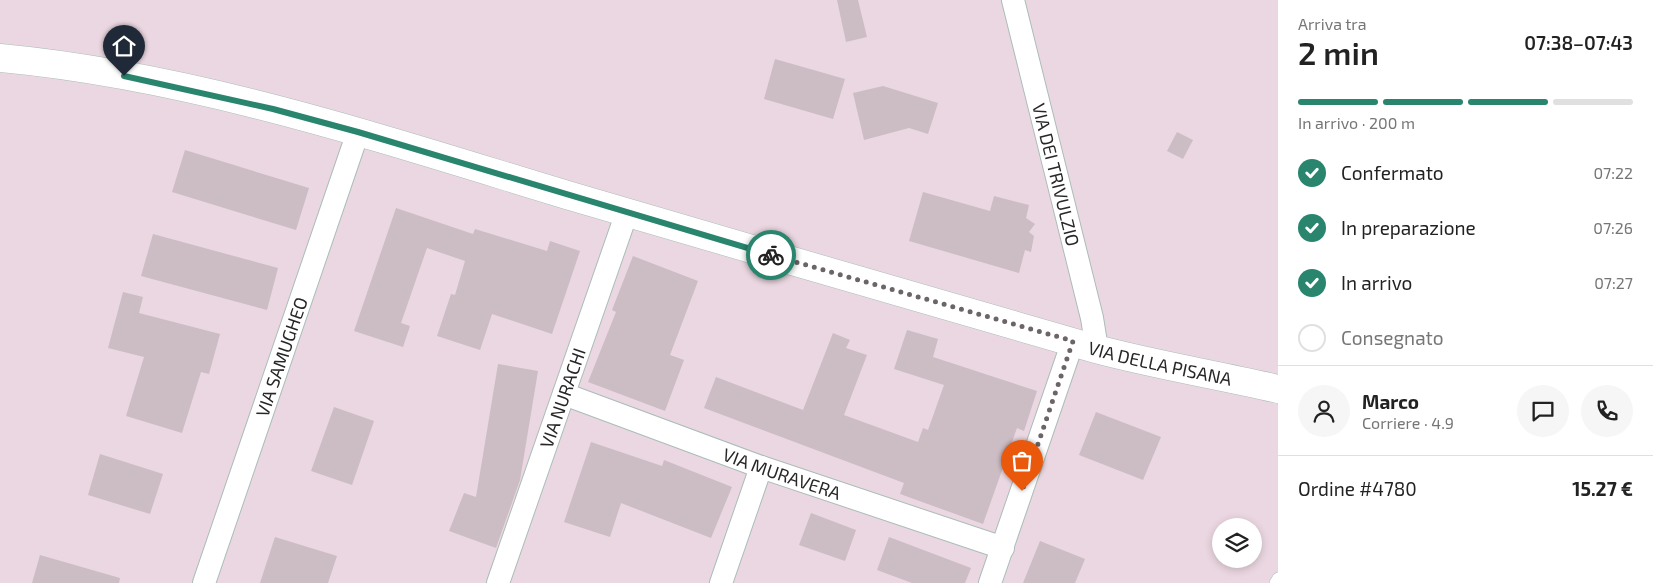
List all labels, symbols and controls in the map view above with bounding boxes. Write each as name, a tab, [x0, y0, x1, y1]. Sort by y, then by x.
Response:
text: Arriva tra	[1298, 14, 1367, 33]
pin	[103, 25, 145, 76]
text: 07:38–07:43	[1524, 31, 1633, 54]
icon: home	[110, 32, 138, 60]
text: 2 min	[1298, 33, 1379, 71]
street label: VIA DEI TRIVULZIO	[1028, 101, 1085, 248]
text: In arrivo · 200 m	[1298, 113, 1415, 132]
icon: check	[1298, 159, 1326, 187]
text: Confermato	[1341, 161, 1444, 184]
text: 07:22	[1593, 163, 1633, 182]
icon: check	[1298, 214, 1326, 242]
text: In preparazione	[1341, 216, 1476, 239]
text: 07:26	[1593, 218, 1633, 237]
courier	[746, 230, 796, 280]
icon: bike	[757, 241, 785, 269]
icon: check	[1298, 269, 1326, 297]
text: In arrivo	[1341, 271, 1412, 294]
text: 07:27	[1594, 273, 1633, 292]
street label: VIA SAMUGHEO	[251, 294, 312, 419]
text: Consegnato	[1341, 326, 1444, 349]
street label: VIA DELLA PISANA	[1086, 336, 1235, 390]
street label: VIA NURACHI	[535, 345, 590, 451]
button: person	[1298, 385, 1350, 437]
button: chat	[1517, 385, 1569, 437]
button: phone	[1581, 385, 1633, 437]
text: Marco	[1362, 390, 1419, 413]
text: Corriere · 4.9	[1362, 413, 1454, 432]
pin	[1001, 440, 1043, 491]
street label: VIA MURAVERA	[720, 443, 845, 504]
icon: bag	[1008, 447, 1036, 475]
text: Ordine #4780	[1298, 477, 1417, 500]
text: 15.27 €	[1572, 477, 1633, 500]
map controls	[1212, 518, 1262, 568]
button: layers	[1212, 518, 1262, 568]

